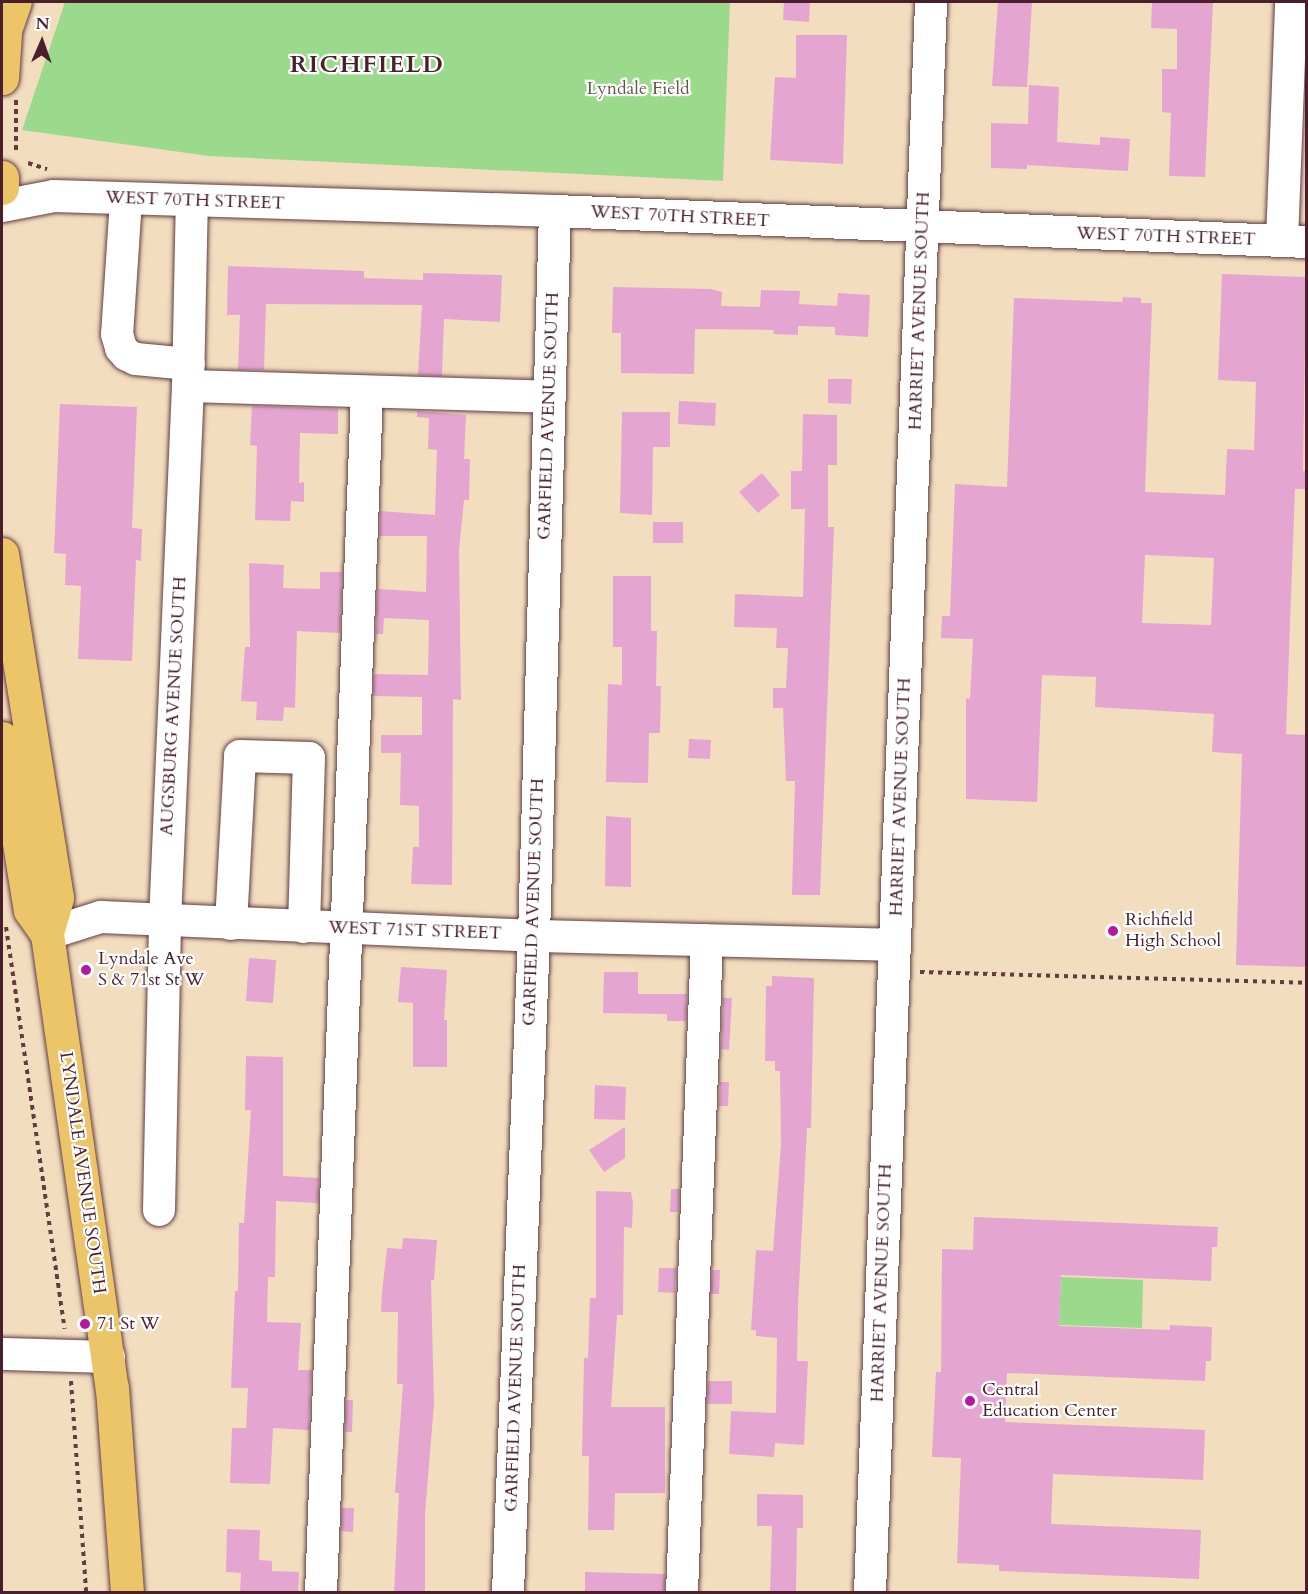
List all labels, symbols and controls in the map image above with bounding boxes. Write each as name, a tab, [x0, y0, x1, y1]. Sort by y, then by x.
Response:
north arrow	[12, 12, 72, 72]
text: N	[35, 13, 50, 35]
district label: RICHFIELD	[290, 51, 444, 79]
park label: Lyndale Field	[586, 78, 690, 100]
street label: WEST 70TH STREET	[105, 187, 285, 215]
street label: HARRIET AVENUE SOUTH	[905, 191, 935, 431]
street label: WEST 70TH STREET	[590, 202, 770, 232]
street label: WEST 70TH STREET	[1076, 223, 1256, 251]
street label: GARFIELD AVENUE SOUTH	[534, 292, 564, 540]
street label: AUGSBURG AVENUE SOUTH	[156, 576, 192, 836]
street label: HARRIET AVENUE SOUTH	[886, 677, 916, 917]
street label: GARFIELD AVENUE SOUTH	[519, 778, 549, 1026]
place label: Richfield High School	[1125, 910, 1221, 952]
street label: WEST 71ST STREET	[328, 917, 502, 945]
marker: Richfield High School	[1106, 924, 1120, 938]
place label: Lyndale Ave S & 71st St W	[98, 949, 204, 992]
marker: Lyndale Ave S & 71st St W	[79, 963, 93, 977]
street label: LYNDALE AVENUE SOUTH	[54, 1050, 110, 1296]
street label: HARRIET AVENUE SOUTH	[867, 1163, 897, 1403]
street label: GARFIELD AVENUE SOUTH	[501, 1264, 531, 1512]
place label: 71 St W	[97, 1313, 160, 1335]
marker: 71 St W	[78, 1317, 92, 1331]
place label: Central Education Center	[982, 1380, 1117, 1422]
marker: Central Education Center	[963, 1394, 977, 1408]

